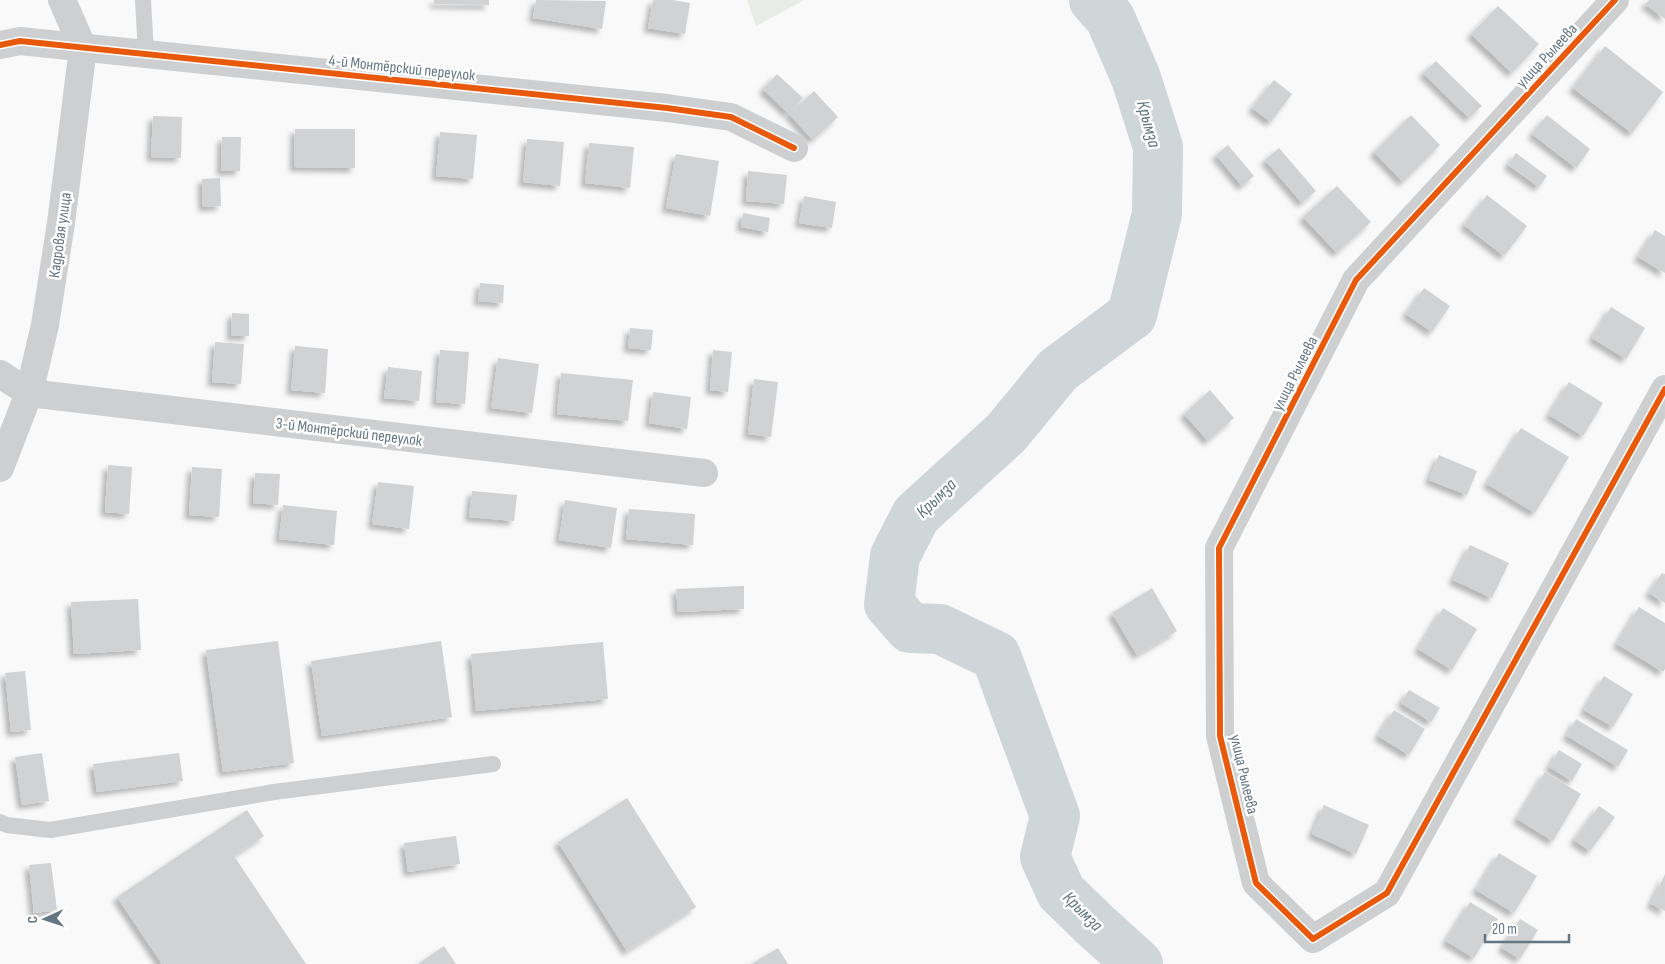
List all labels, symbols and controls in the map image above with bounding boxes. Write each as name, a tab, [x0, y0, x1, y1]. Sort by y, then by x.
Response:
street label: улица Рылеева	[1513, 20, 1582, 92]
street label: 4-й Монтёрский переулок	[328, 51, 477, 86]
water label: Крымза	[1132, 98, 1165, 151]
street label: Кадровая улица	[45, 191, 76, 279]
street label: улица Рылеева	[1268, 333, 1322, 414]
street label: 3-й Монтёрский переулок	[275, 414, 424, 451]
water label: Крымза	[912, 474, 961, 522]
street label: улица Рылеева	[1225, 733, 1262, 816]
water label: Крымза	[1058, 887, 1107, 936]
north arrow	[20, 894, 70, 944]
scale bar	[1485, 912, 1569, 944]
text: С	[24, 916, 41, 924]
text: 20 m	[1492, 920, 1517, 939]

